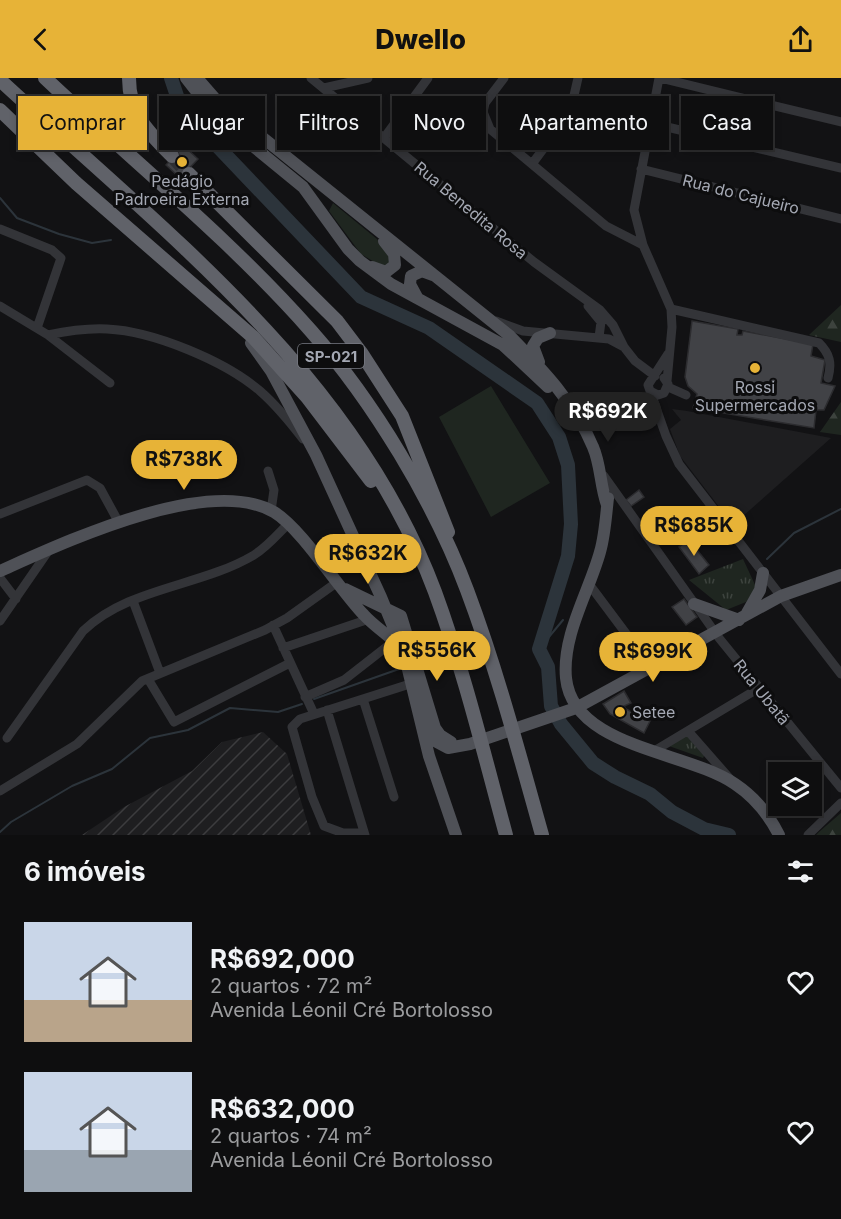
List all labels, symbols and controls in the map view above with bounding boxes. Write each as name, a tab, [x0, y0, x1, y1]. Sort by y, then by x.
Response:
icon: back	[24, 23, 57, 56]
text: Dwello	[375, 23, 466, 56]
icon: share	[784, 23, 817, 56]
chip: Comprar	[18, 96, 147, 150]
chip: Alugar	[159, 96, 265, 150]
chip: Filtros	[277, 96, 380, 150]
chip: Novo	[392, 96, 486, 150]
chip: Apartamento	[498, 96, 669, 150]
chip: Casa	[681, 96, 773, 150]
marker: Pedágio Padroeira Externa	[175, 155, 189, 169]
street label: Rua Benedita Rosa	[410, 157, 532, 263]
street label: Rua do Cajueiro	[681, 170, 801, 218]
place label: Pedágio Padroeira Externa	[115, 171, 249, 209]
road number: SP-021	[298, 344, 364, 368]
marker: Rossi Supermercados	[748, 361, 762, 375]
place label: Rossi Supermercados	[695, 377, 815, 415]
pin: R$692K	[559, 392, 657, 443]
text: R$692K	[568, 399, 648, 423]
pin: R$738K	[135, 440, 233, 491]
text: R$738K	[145, 447, 223, 471]
pin: R$685K	[645, 506, 743, 557]
text: R$685K	[654, 513, 734, 537]
pin: R$632K	[319, 534, 417, 585]
text: R$632K	[328, 541, 408, 565]
pin: R$556K	[388, 631, 486, 682]
pin: R$699K	[604, 632, 702, 683]
text: R$556K	[397, 638, 477, 662]
text: R$699K	[613, 639, 693, 663]
street label: Rua Ubatã	[730, 655, 794, 729]
place label: Setee	[632, 702, 675, 722]
marker: Setee	[613, 705, 627, 719]
map controls	[768, 762, 822, 816]
button: layers	[768, 762, 822, 816]
icon: filters	[784, 855, 817, 888]
text: 6 imóveis	[24, 856, 146, 887]
text: R$692,000	[210, 943, 355, 974]
icon: home	[72, 946, 144, 1018]
icon: heart	[784, 966, 817, 999]
text: 2 quartos · 72 m²	[210, 974, 372, 998]
text: Avenida Léonil Cré Bortolosso	[210, 998, 493, 1022]
text: R$632,000	[210, 1093, 355, 1124]
icon: home	[72, 1096, 144, 1168]
icon: heart	[784, 1116, 817, 1149]
text: 2 quartos · 74 m²	[210, 1124, 372, 1148]
text: Avenida Léonil Cré Bortolosso	[210, 1148, 493, 1172]

